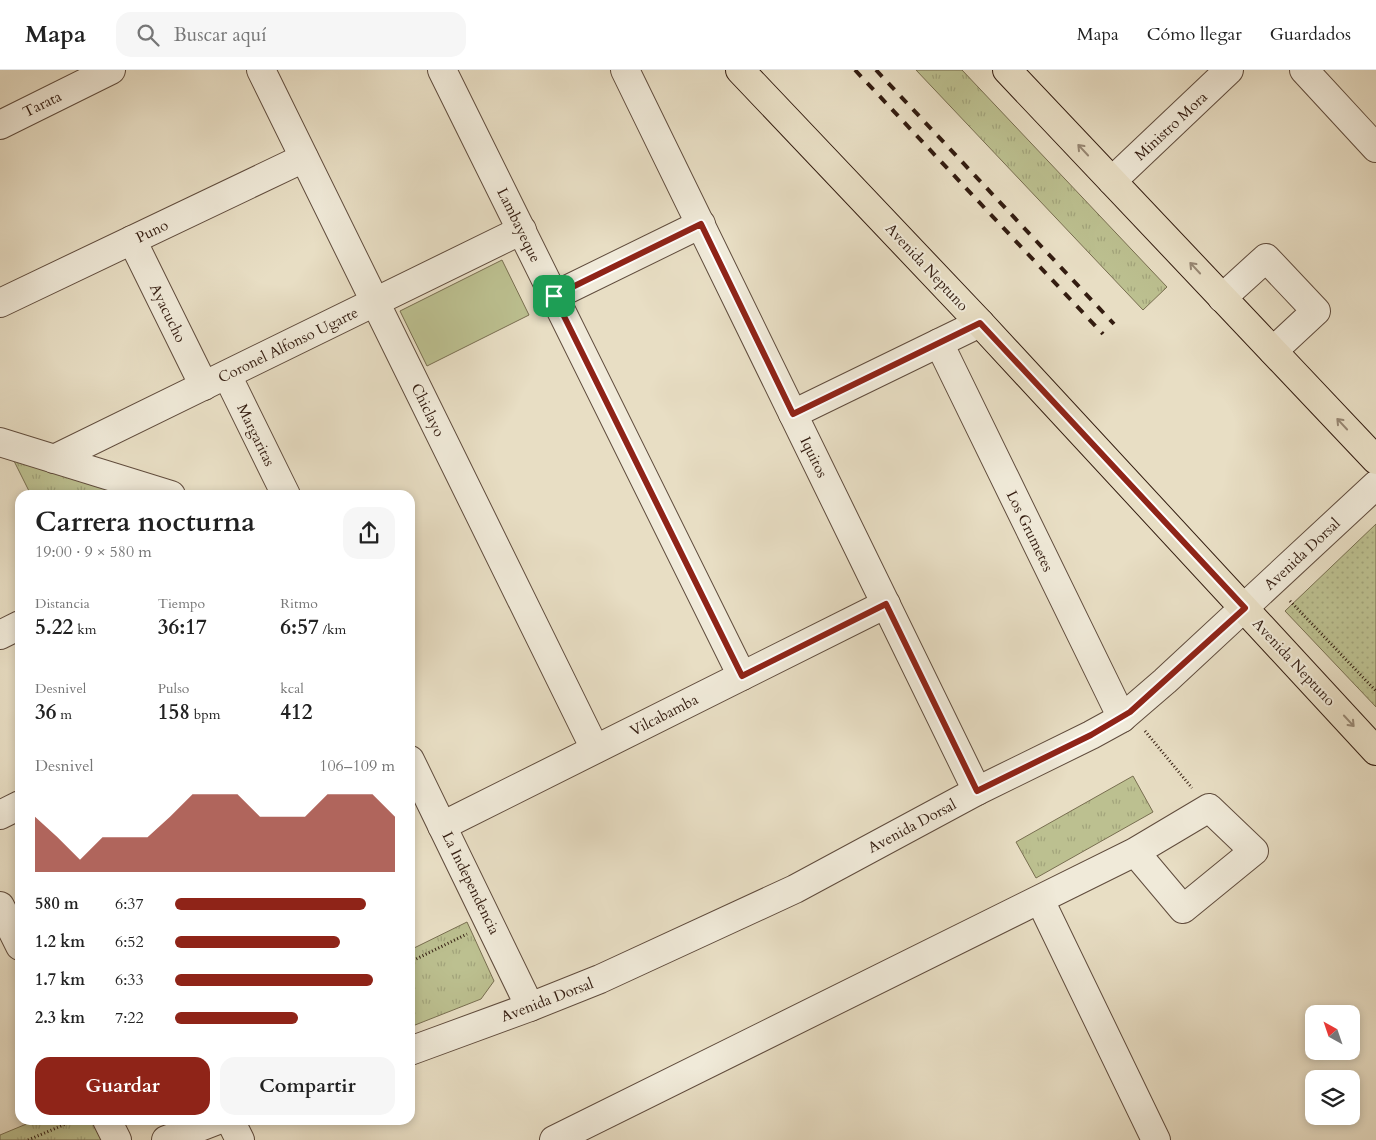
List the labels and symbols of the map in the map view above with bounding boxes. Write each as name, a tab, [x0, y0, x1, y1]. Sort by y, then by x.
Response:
street label: Tarata	[19, 86, 65, 122]
street label: Ministro Mora	[1130, 87, 1212, 165]
one-way arrow	[1077, 144, 1089, 157]
street label: Lambayeque	[492, 184, 546, 266]
street label: Puno	[132, 215, 172, 247]
street label: Avenida Neptuno	[881, 219, 973, 315]
one-way arrow	[1189, 262, 1201, 275]
pin	[533, 275, 575, 317]
street label: Ayacucho	[145, 280, 191, 346]
street label: Coronel Alfonso Ugarte	[215, 302, 361, 388]
street label: Chiclayo	[406, 380, 450, 440]
street label: Margaritas	[232, 401, 280, 469]
one-way arrow	[1336, 418, 1348, 431]
street label: Iquitos	[795, 433, 833, 481]
street label: Los Grumetes	[1002, 487, 1058, 575]
street label: Avenida Dorsal	[1260, 513, 1345, 595]
street label: Avenida Neptuno	[1248, 614, 1340, 710]
street label: Vilcabamba	[626, 689, 702, 741]
one-way arrow	[1343, 715, 1355, 728]
street label: Avenida Dorsal	[864, 794, 960, 858]
street label: La Independencia	[437, 828, 505, 938]
street label: Avenida Dorsal	[498, 973, 596, 1027]
north arrow	[1305, 1005, 1360, 1060]

